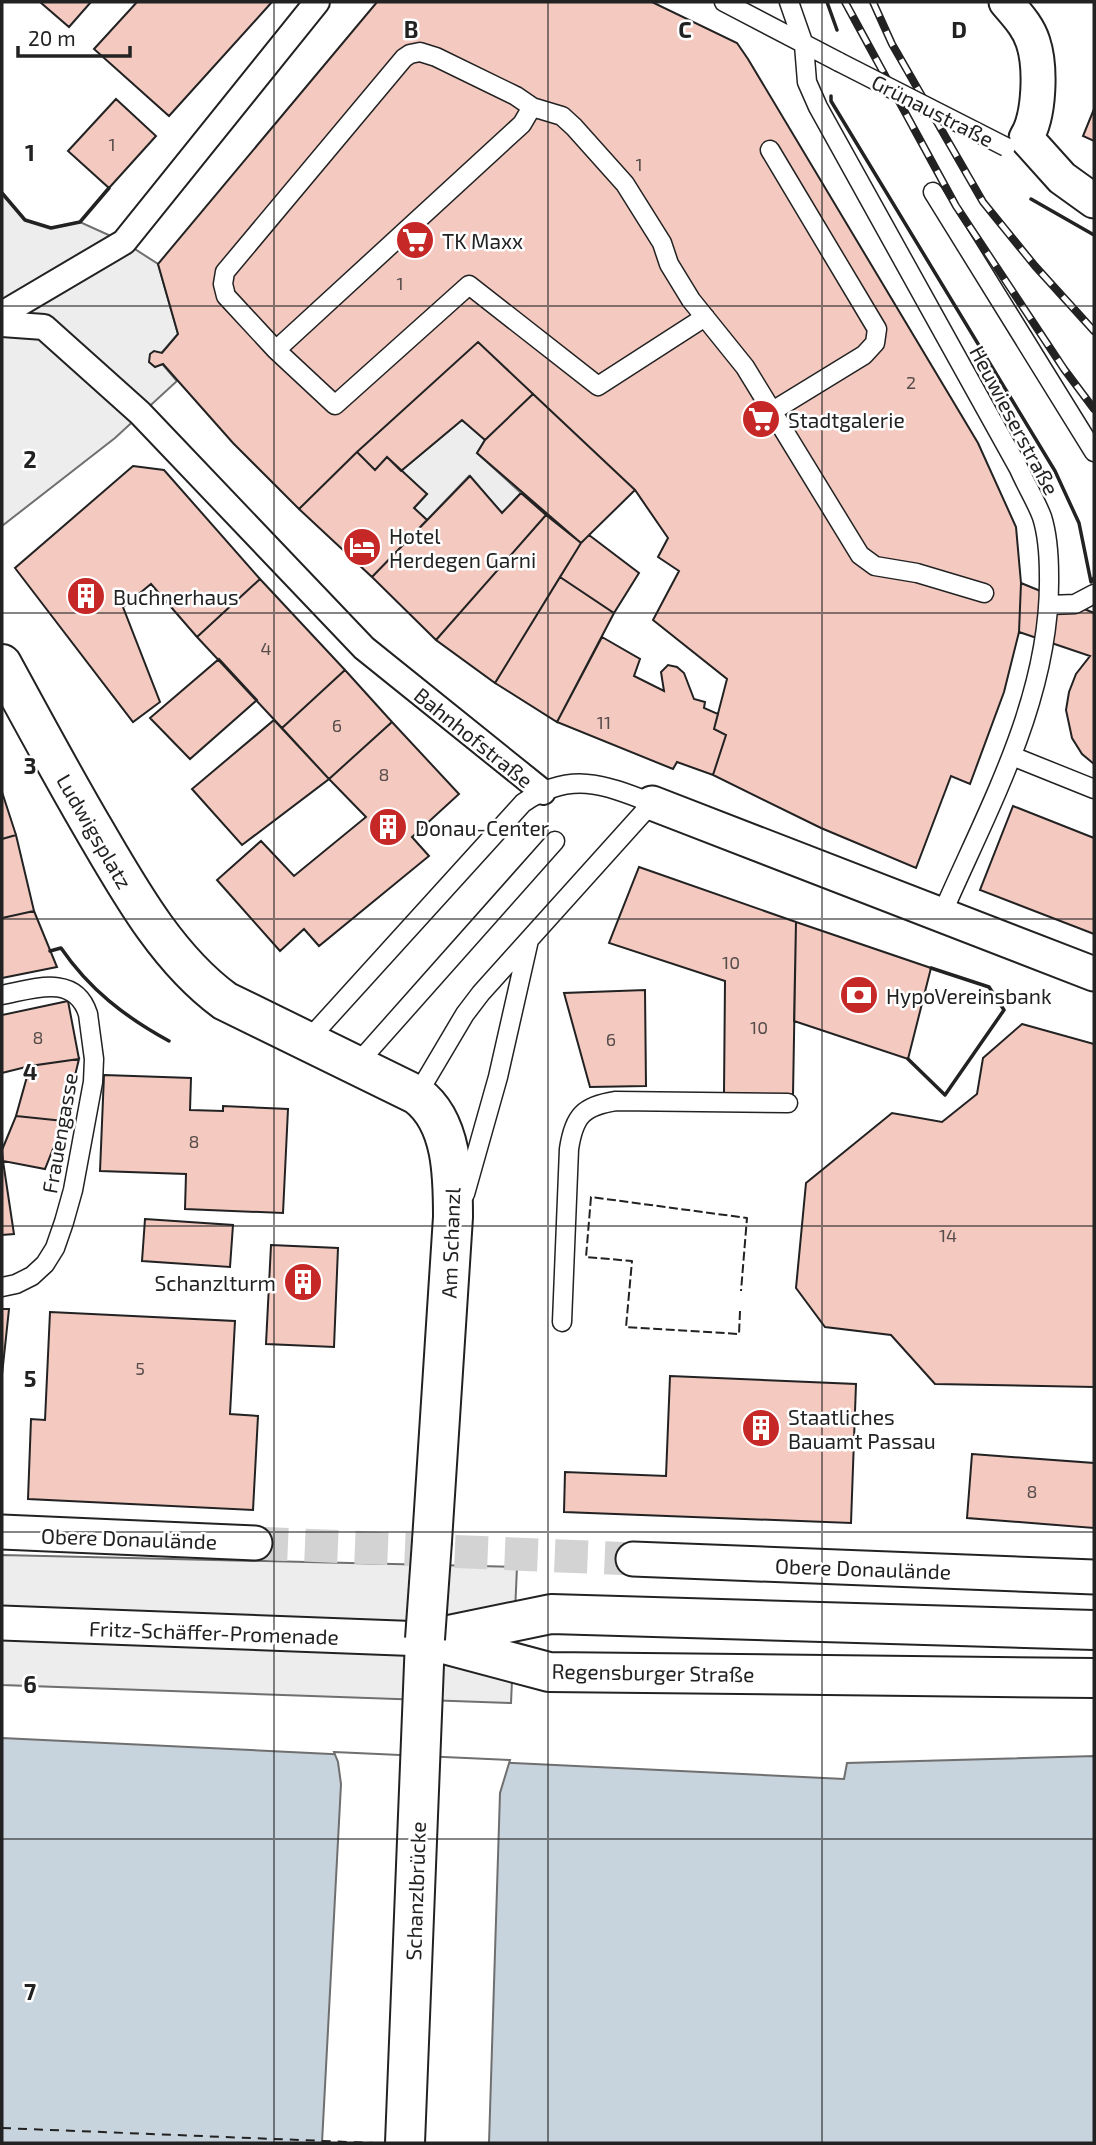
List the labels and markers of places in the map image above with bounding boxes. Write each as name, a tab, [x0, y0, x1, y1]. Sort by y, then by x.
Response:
supermarket icon: TK Maxx	[394, 219, 436, 261]
place label: TK Maxx	[442, 228, 523, 253]
supermarket icon: Stadtgalerie	[740, 398, 782, 440]
place label: Stadtgalerie	[788, 407, 905, 432]
place label: Hotel Herdegen Garni	[389, 523, 536, 572]
hotel icon: Hotel Herdegen Garni	[341, 526, 383, 568]
building icon: Buchnerhaus	[65, 575, 107, 617]
place label: Buchnerhaus	[113, 584, 239, 609]
building icon: Donau-Center	[367, 806, 409, 848]
place label: Donau-Center	[415, 815, 550, 840]
bank icon: HypoVereinsbank	[838, 974, 880, 1016]
place label: HypoVereinsbank	[886, 983, 1052, 1008]
building icon: Schanzlturm	[282, 1261, 324, 1303]
place label: Schanzlturm	[154, 1270, 276, 1295]
place label: Staatliches Bauamt Passau	[788, 1404, 936, 1453]
building icon: Staatliches Bauamt Passau	[740, 1407, 782, 1449]

